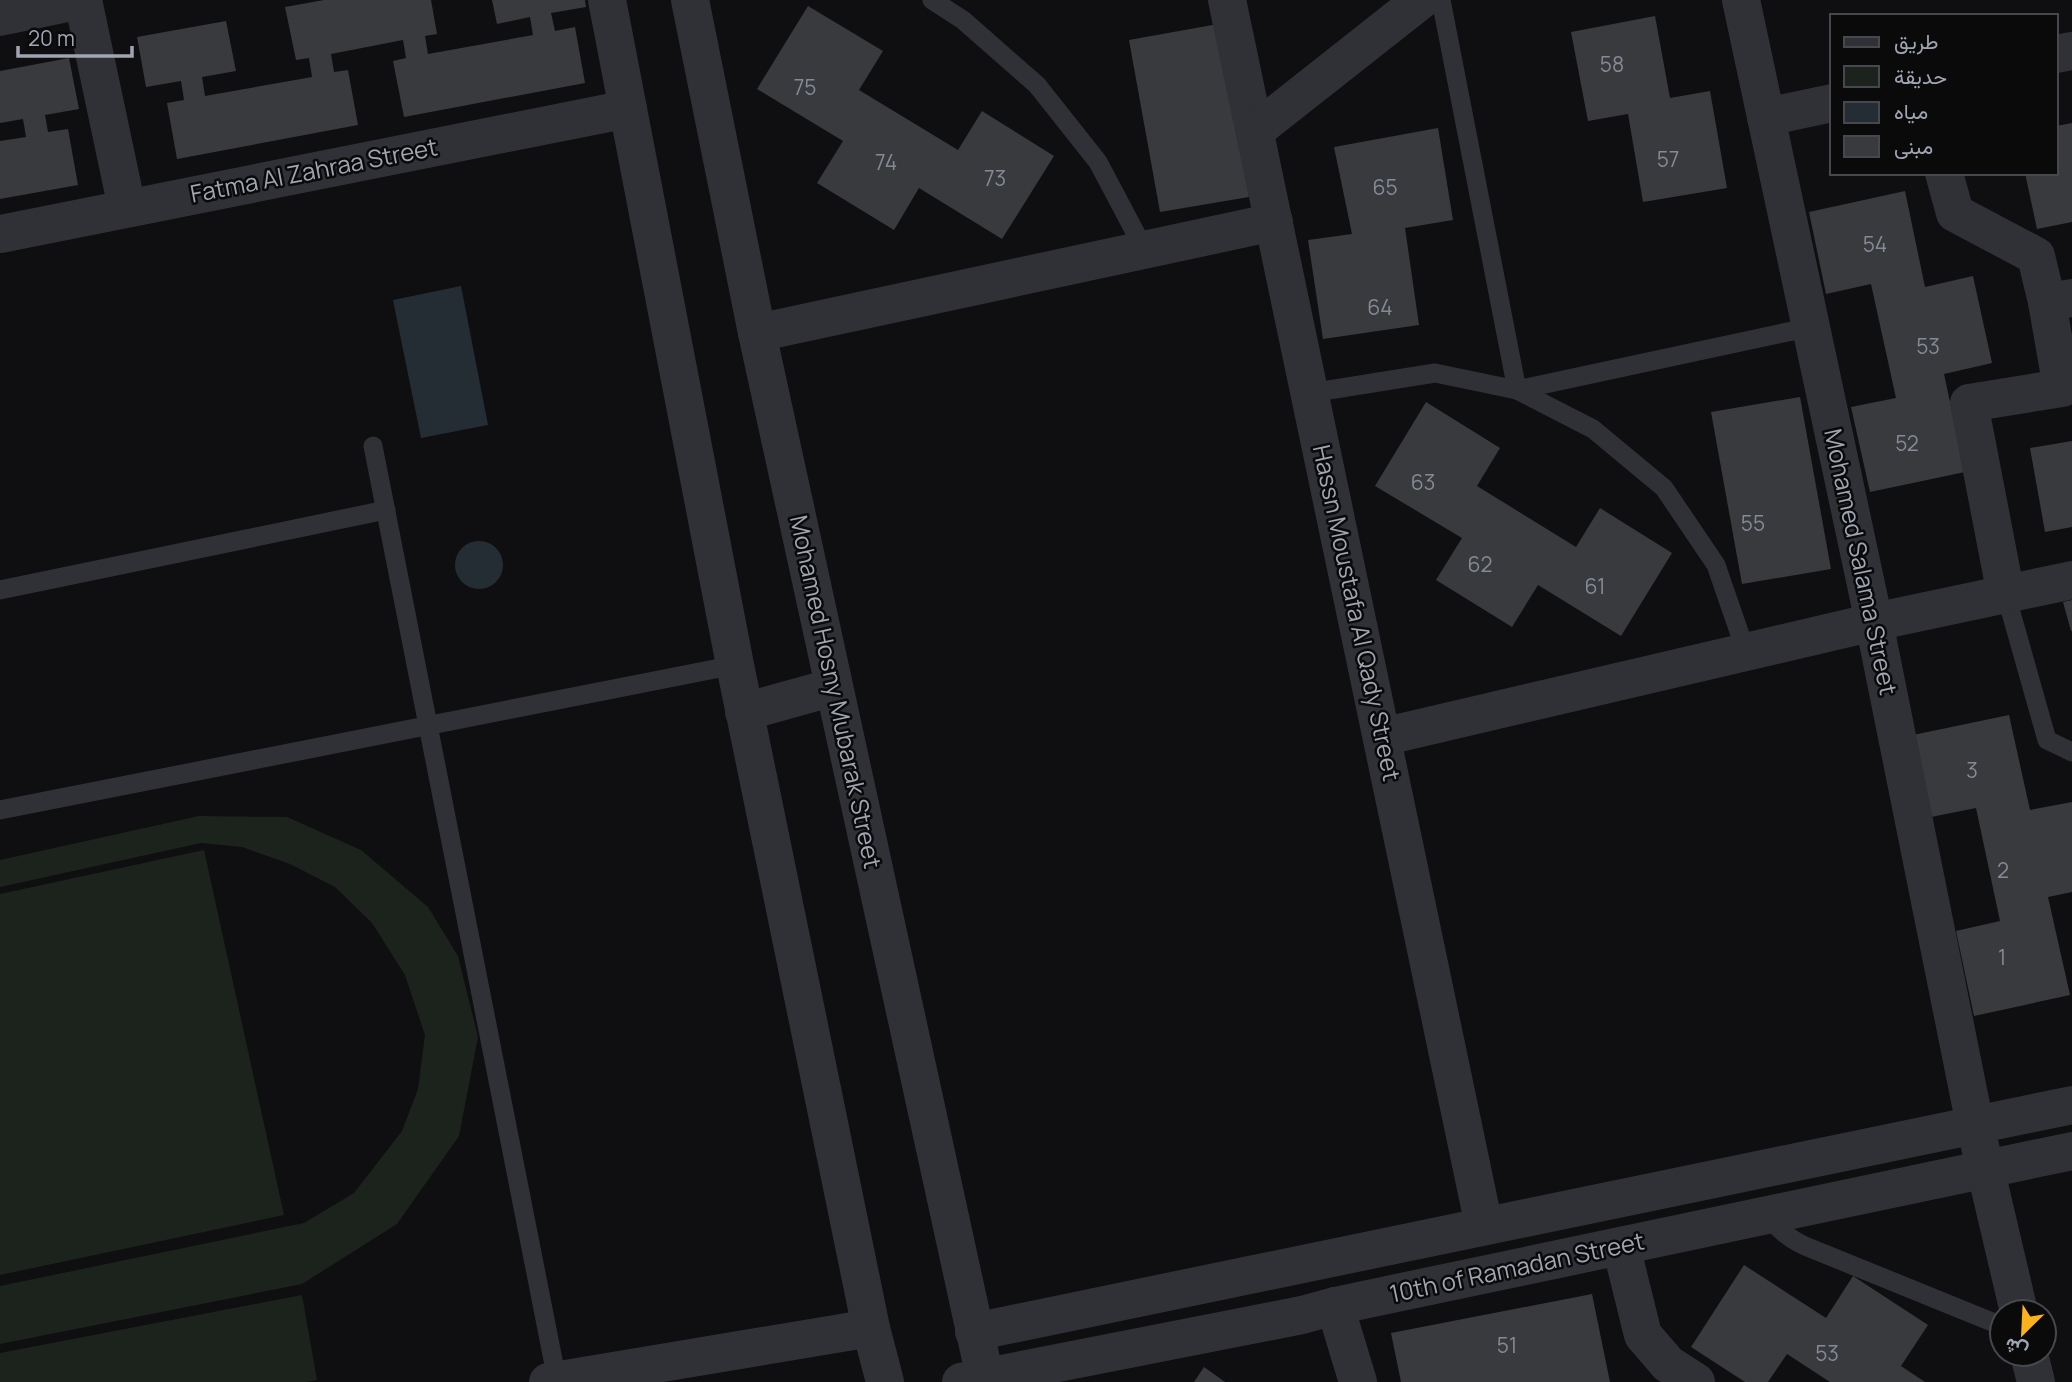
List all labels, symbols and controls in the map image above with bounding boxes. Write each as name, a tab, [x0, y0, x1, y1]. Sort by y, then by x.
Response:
scale bar	[18, 14, 131, 58]
legend	[1830, 14, 2058, 175]
text: 20 m	[28, 24, 75, 52]
text: طريق	[1894, 27, 1939, 55]
house number: 58	[1600, 50, 1624, 78]
text: حديقة	[1894, 62, 1947, 90]
house number: 75	[794, 73, 816, 101]
text: مياه	[1894, 97, 1928, 125]
street label: Fatma Al Zahraa Street	[187, 129, 440, 210]
text: مبنى	[1894, 132, 1933, 160]
house number: 57	[1657, 145, 1679, 173]
house number: 74	[875, 148, 897, 176]
house number: 73	[984, 164, 1006, 192]
house number: 65	[1372, 173, 1398, 201]
house number: 54	[1863, 230, 1887, 258]
house number: 64	[1367, 293, 1393, 321]
house number: 53	[1916, 332, 1940, 360]
street label: Mohamed Salama Street	[1817, 426, 1906, 698]
house number: 52	[1895, 429, 1919, 457]
street label: Hassn Moustafa Al Qady Street	[1306, 442, 1409, 784]
house number: 63	[1411, 468, 1435, 496]
house number: 55	[1741, 509, 1765, 537]
street label: Mohamed Hosny Mubarak Street	[783, 512, 890, 871]
house number: 62	[1467, 550, 1493, 578]
house number: 61	[1585, 572, 1605, 600]
house number: 3	[1966, 756, 1978, 784]
house number: 2	[1997, 856, 2009, 884]
house number: 1	[1998, 943, 2006, 971]
street label: 10th of Ramadan Street	[1386, 1223, 1647, 1310]
north arrow	[1988, 1298, 2058, 1368]
house number: 51	[1497, 1331, 1517, 1359]
text: ش	[2000, 1332, 2032, 1365]
house number: 53	[1815, 1339, 1839, 1367]

